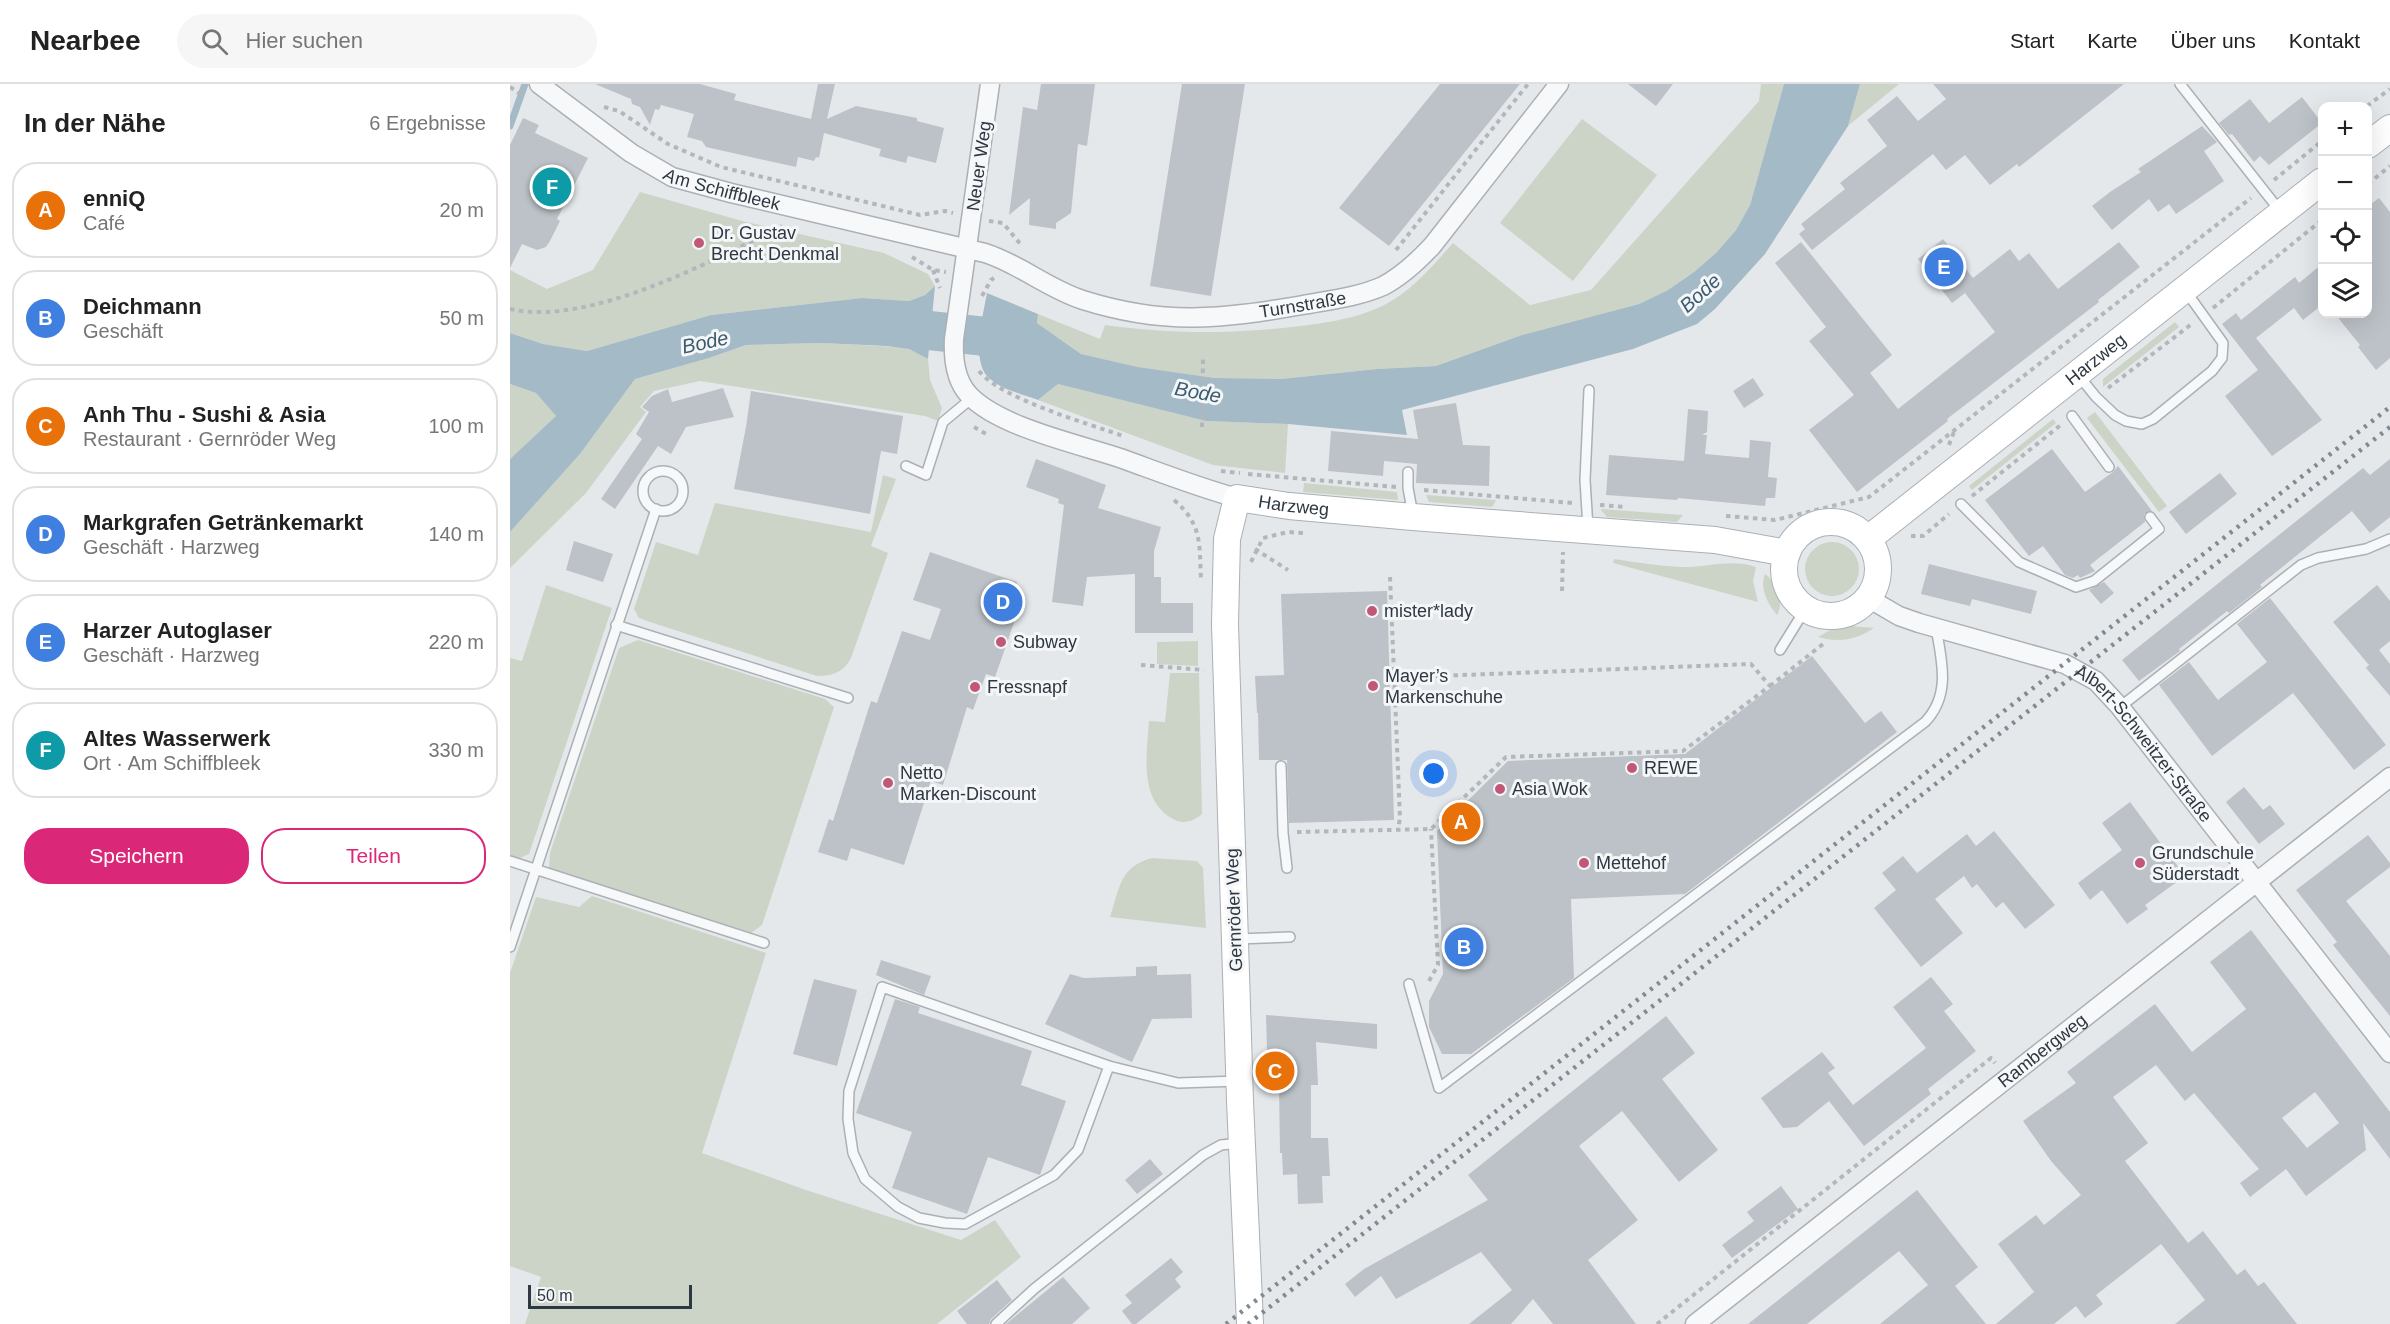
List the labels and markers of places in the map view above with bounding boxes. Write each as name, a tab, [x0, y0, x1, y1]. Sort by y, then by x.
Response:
pin: F	[532, 164, 572, 210]
place label: Dr. Gustav Brecht Denkmal	[711, 223, 839, 264]
marker: Dr. Gustav Brecht Denkmal	[692, 236, 706, 250]
pin: E	[1924, 244, 1964, 290]
pin: D	[984, 580, 1022, 624]
place label: mister*lady	[1384, 601, 1473, 621]
marker: mister*lady	[1365, 604, 1379, 618]
place label: Subway	[1013, 632, 1077, 652]
marker: Subway	[994, 635, 1008, 649]
place label: Mayer’s Markenschuhe	[1385, 666, 1503, 707]
place label: Fressnapf	[987, 677, 1068, 697]
marker: Mayer’s Markenschuhe	[1366, 679, 1380, 693]
marker: Fressnapf	[968, 680, 982, 694]
place label: REWE	[1644, 758, 1698, 778]
marker: REWE	[1625, 761, 1639, 775]
place label: Netto Marken-Discount	[900, 763, 1036, 804]
marker: Netto Marken-Discount	[881, 776, 895, 790]
place label: Asia Wok	[1512, 779, 1589, 799]
marker: Asia Wok	[1493, 782, 1507, 796]
pin: A	[1442, 800, 1480, 844]
place label: Grundschule Süderstadt	[2152, 843, 2254, 884]
place label: Mettehof	[1596, 853, 1667, 873]
marker: Mettehof	[1577, 856, 1591, 870]
marker: Grundschule Süderstadt	[2133, 856, 2147, 870]
pin: B	[1444, 924, 1484, 970]
pin: C	[1256, 1048, 1294, 1094]

